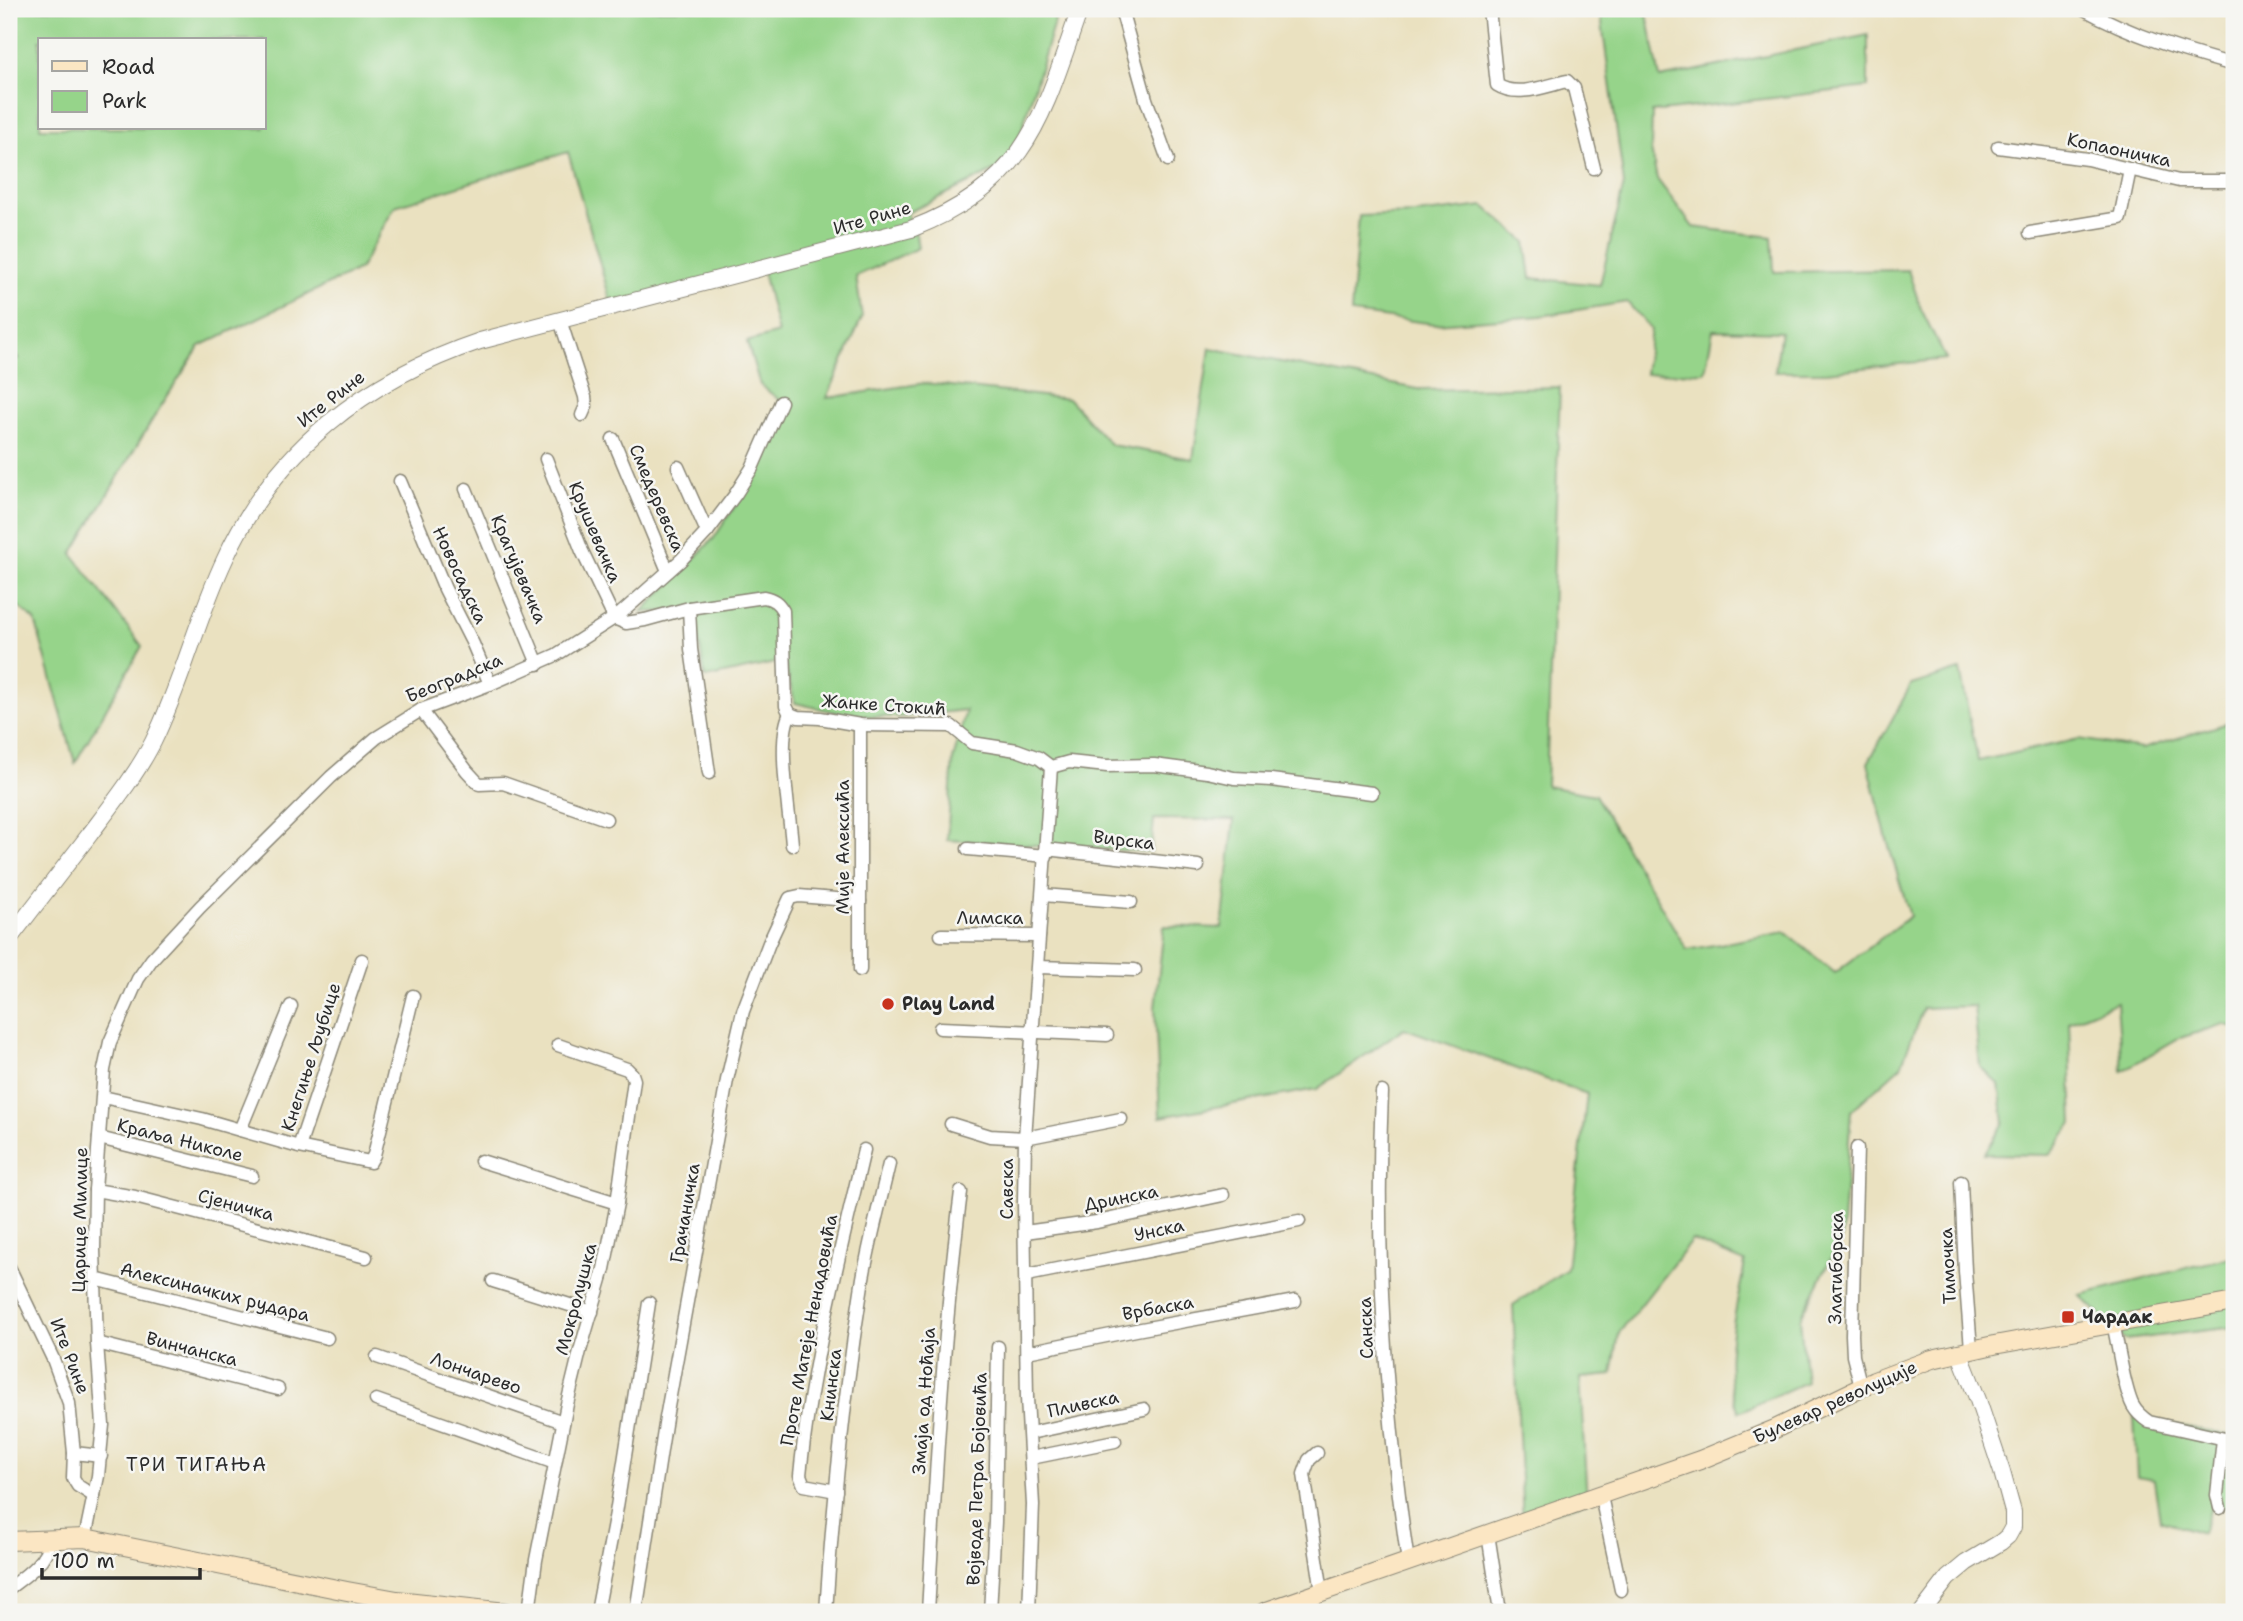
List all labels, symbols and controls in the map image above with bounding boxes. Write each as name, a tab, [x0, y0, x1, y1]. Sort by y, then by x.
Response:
legend	[38, 38, 266, 130]
text: Road	[102, 53, 155, 81]
text: Park	[102, 87, 147, 115]
street label: Копаоничка	[2065, 127, 2173, 173]
street label: Ите Рине	[830, 195, 914, 241]
street label: Ите Рине	[292, 365, 370, 433]
street label: Смедеревска	[624, 440, 690, 556]
street label: Крушевачка	[563, 478, 627, 586]
street label: Крагујевачка	[485, 511, 553, 627]
street label: Новосадска	[427, 522, 493, 628]
street label: Београдска	[402, 648, 506, 708]
street label: Жанке Стокић	[821, 689, 947, 721]
street label: Мије Алексића	[831, 779, 855, 915]
street label: Вирска	[1092, 824, 1156, 856]
street label: Лимска	[957, 906, 1023, 930]
street label: Кнегиње Љубице	[276, 980, 346, 1134]
place label: Play Land	[902, 992, 995, 1016]
marker: Play Land	[880, 996, 896, 1012]
street label: Краља Николе	[114, 1113, 246, 1167]
street label: Царице Милице	[67, 1147, 93, 1293]
street label: Савска	[995, 1159, 1019, 1219]
street label: Грачаничка	[664, 1161, 706, 1265]
street label: Дринска	[1082, 1179, 1160, 1217]
street label: Сјеничка	[195, 1183, 277, 1227]
street label: Златиборска	[1823, 1211, 1849, 1325]
street label: Проте Матеје Ненадовића	[775, 1212, 843, 1448]
street label: Унска	[1132, 1213, 1186, 1247]
street label: Тимочка	[1934, 1227, 1962, 1305]
street label: Мокролушка	[550, 1240, 602, 1358]
street label: Алексиначких рудара	[118, 1257, 312, 1327]
street label: Врбаска	[1120, 1290, 1196, 1326]
street label: Санска	[1353, 1297, 1379, 1359]
place label: Чардак	[2082, 1305, 2153, 1329]
marker: Чардак	[2060, 1309, 2076, 1325]
street label: Ите Рине	[45, 1314, 95, 1398]
street label: Винчанска	[144, 1326, 240, 1372]
street label: Змаја од Ноћаја	[907, 1327, 941, 1475]
street label: Лончарево	[427, 1346, 525, 1400]
street label: Книнска	[815, 1347, 847, 1423]
street label: Булевар револуције	[1749, 1355, 1921, 1449]
street label: Војводе Петра Бојовића	[961, 1372, 993, 1586]
street label: Пливска	[1045, 1385, 1121, 1423]
district label: ТРИ ТИГАЊА	[126, 1452, 268, 1477]
scale bar	[42, 1537, 200, 1581]
text: 100 m	[52, 1547, 115, 1575]

